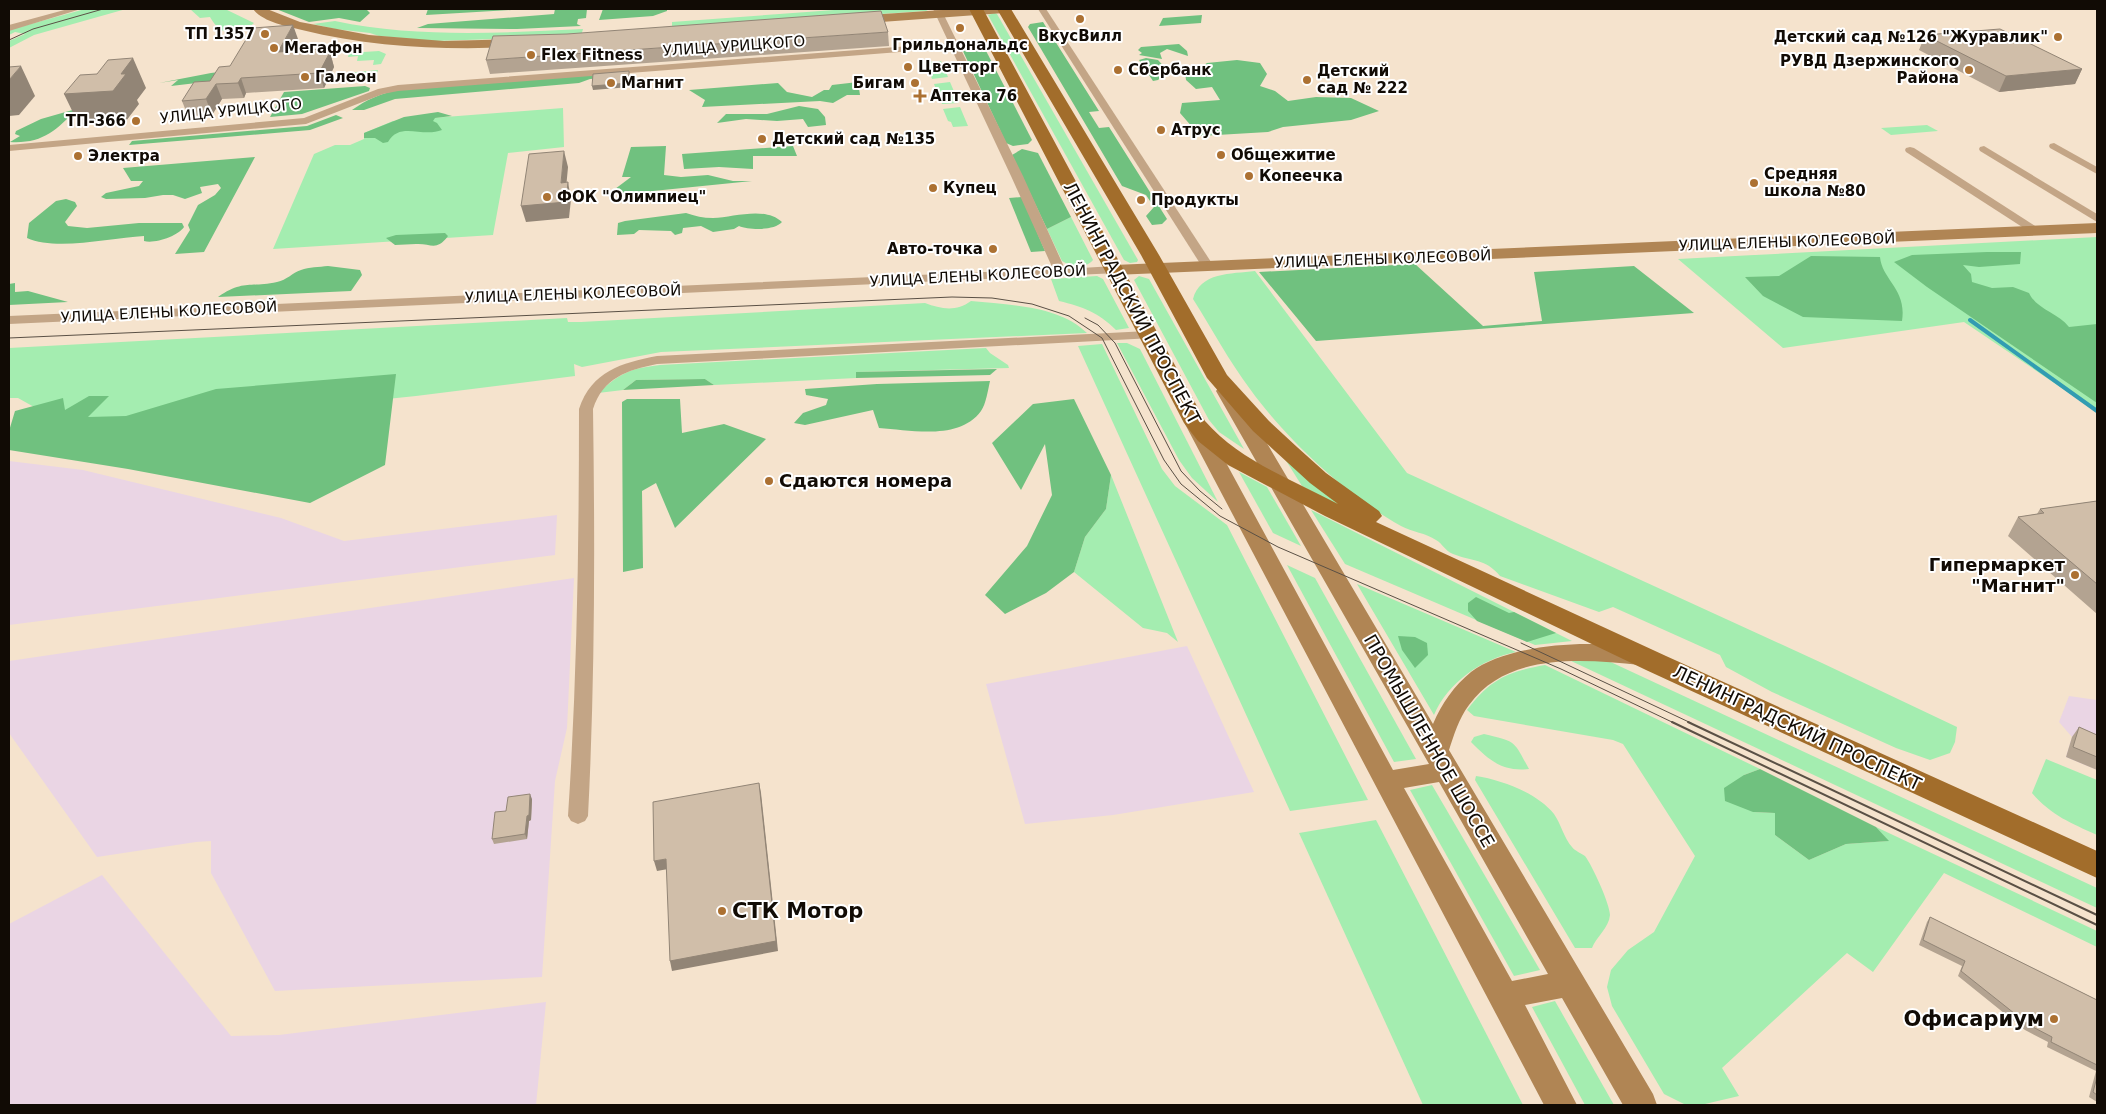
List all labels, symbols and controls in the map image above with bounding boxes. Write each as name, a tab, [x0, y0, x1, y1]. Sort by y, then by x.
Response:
marker: ВкусВилл	[1074, 13, 1086, 25]
marker: Грильдональдс	[954, 22, 966, 34]
place label: ТП 1357	[185, 25, 255, 43]
place label: ВкусВилл	[1038, 27, 1122, 45]
marker: ТП 1357	[259, 28, 271, 40]
place label: Детский сад №126 "Журавлик"	[1774, 28, 2048, 46]
marker: Детский сад №126 "Журавлик"	[2052, 31, 2064, 43]
street label: УЛИЦА УРИЦКОГО	[662, 32, 806, 60]
place label: Грильдональдс	[892, 36, 1028, 54]
place label: Мегафон	[284, 39, 363, 57]
marker: Мегафон	[268, 42, 280, 54]
place label: Flex Fitness	[541, 46, 643, 64]
marker: Flex Fitness	[525, 49, 537, 61]
place label: РУВД Дзержинского Района	[1780, 52, 1959, 87]
place label: Цветторг	[918, 58, 998, 76]
marker: Цветторг	[902, 61, 914, 73]
place label: Сбербанк	[1128, 61, 1212, 79]
place label: Детский сад № 222	[1317, 62, 1408, 97]
marker: Сбербанк	[1112, 64, 1124, 76]
marker: РУВД Дзержинского Района	[1963, 64, 1975, 76]
place label: Галеон	[315, 68, 377, 86]
marker: Галеон	[299, 71, 311, 83]
place label: Магнит	[621, 74, 684, 92]
place label: Бигам	[853, 74, 905, 92]
marker: Детский сад № 222	[1301, 74, 1313, 86]
marker: Магнит	[605, 77, 617, 89]
marker: Бигам	[909, 77, 921, 89]
place label: Аптека 76	[930, 87, 1017, 105]
marker: Аптека 76	[914, 90, 926, 102]
street label: УЛИЦА УРИЦКОГО	[159, 95, 303, 127]
place label: ТП-366	[66, 112, 126, 130]
marker: ТП-366	[130, 115, 142, 127]
place label: Атрус	[1171, 121, 1221, 139]
marker: Атрус	[1155, 124, 1167, 136]
place label: Детский сад №135	[772, 130, 935, 148]
marker: Детский сад №135	[756, 133, 768, 145]
place label: Общежитие	[1231, 146, 1336, 164]
place label: Электра	[88, 147, 160, 165]
marker: Общежитие	[1215, 149, 1227, 161]
marker: Электра	[72, 150, 84, 162]
place label: Средняя школа №80	[1764, 165, 1866, 200]
place label: Копеечка	[1259, 167, 1343, 185]
marker: Копеечка	[1243, 170, 1255, 182]
marker: Средняя школа №80	[1748, 177, 1760, 189]
street label: ЛЕНИНГРАДСКИЙ ПРОСПЕКТ	[1059, 178, 1206, 428]
place label: Купец	[943, 179, 997, 197]
marker: Купец	[927, 182, 939, 194]
place label: ФОК "Олимпиец"	[557, 188, 706, 206]
marker: ФОК "Олимпиец"	[541, 191, 553, 203]
place label: Продукты	[1151, 191, 1239, 209]
marker: Продукты	[1135, 194, 1147, 206]
street label: УЛИЦА ЕЛЕНЫ КОЛЕСОВОЙ	[1678, 228, 1896, 255]
place label: Авто-точка	[887, 240, 983, 258]
marker: Авто-точка	[987, 243, 999, 255]
street label: УЛИЦА ЕЛЕНЫ КОЛЕСОВОЙ	[1274, 245, 1492, 272]
street label: УЛИЦА ЕЛЕНЫ КОЛЕСОВОЙ	[869, 260, 1087, 291]
street label: УЛИЦА ЕЛЕНЫ КОЛЕСОВОЙ	[464, 280, 682, 307]
street label: УЛИЦА ЕЛЕНЫ КОЛЕСОВОЙ	[60, 296, 278, 327]
place label: Сдаются номера	[779, 470, 952, 491]
marker: Сдаются номера	[763, 475, 775, 487]
place label: Гипермаркет "Магнит"	[1929, 554, 2066, 596]
marker: Гипермаркет "Магнит"	[2069, 569, 2081, 581]
street label: ПРОМЫШЛЕННОЕ ШОССЕ	[1360, 631, 1499, 851]
street label: ЛЕНИНГРАДСКИЙ ПРОСПЕКТ	[1670, 661, 1926, 795]
place label: СТК Мотор	[732, 899, 863, 923]
marker: СТК Мотор	[716, 905, 728, 917]
place label: Офисариум	[1903, 1007, 2044, 1031]
marker: Офисариум	[2048, 1013, 2060, 1025]

